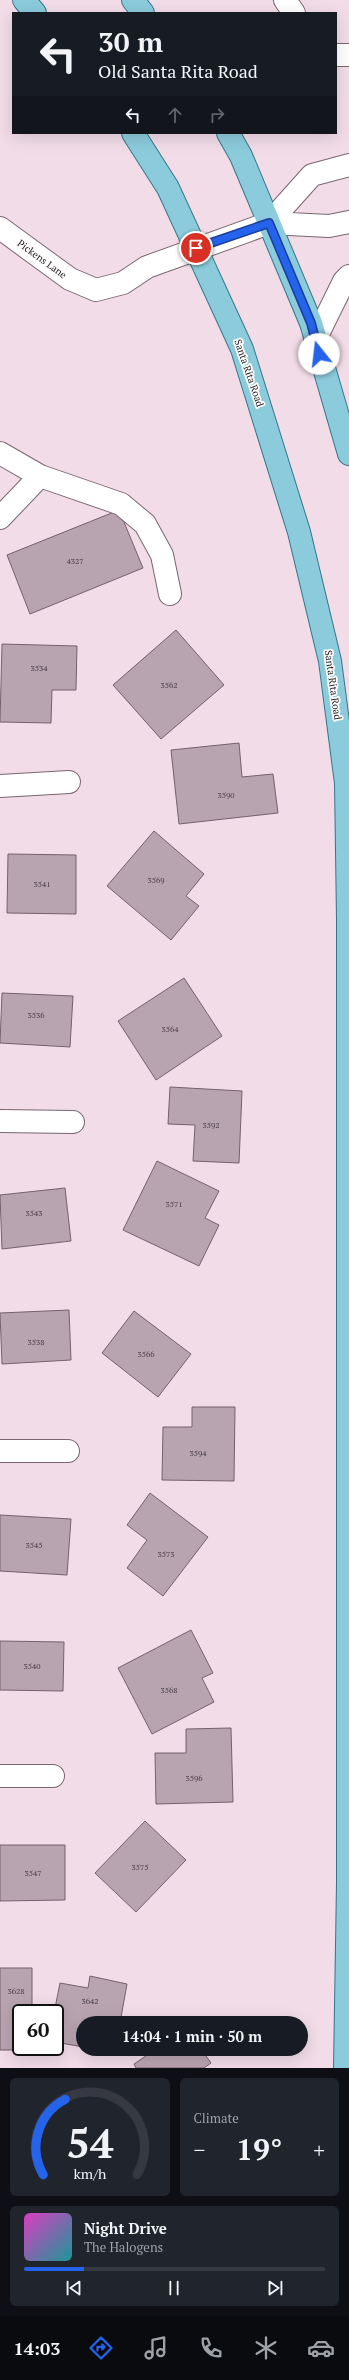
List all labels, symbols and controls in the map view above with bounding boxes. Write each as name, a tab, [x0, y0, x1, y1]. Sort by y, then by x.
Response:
text: 30 m	[98, 23, 163, 60]
icon: left	[32, 28, 84, 80]
text: Old Santa Rita Road	[98, 59, 258, 83]
icon: left	[122, 104, 144, 126]
icon: ahead	[164, 104, 186, 126]
icon: right	[206, 104, 228, 126]
pin	[179, 231, 213, 265]
street label: Pickens Lane	[15, 237, 69, 281]
icon: arrive	[185, 237, 207, 259]
position arrow	[298, 333, 340, 375]
street label: Santa Rita Road	[231, 338, 267, 409]
house number: 4327	[66, 556, 84, 566]
street label: Santa Rita Road	[322, 649, 344, 721]
house number: 3534	[30, 663, 48, 673]
house number: 3562	[160, 680, 178, 690]
house number: 3590	[217, 790, 235, 800]
house number: 3569	[147, 875, 165, 885]
house number: 3541	[33, 879, 51, 889]
house number: 3536	[27, 1010, 45, 1020]
house number: 3564	[161, 1024, 179, 1034]
house number: 3592	[202, 1120, 220, 1130]
house number: 3571	[165, 1199, 183, 1209]
house number: 3543	[25, 1208, 43, 1218]
house number: 3538	[27, 1337, 45, 1347]
house number: 3566	[137, 1349, 155, 1359]
house number: 3594	[189, 1448, 207, 1458]
house number: 3545	[25, 1540, 43, 1550]
house number: 3573	[157, 1549, 175, 1559]
house number: 3540	[23, 1661, 41, 1671]
house number: 3568	[160, 1685, 178, 1695]
house number: 3596	[185, 1773, 203, 1783]
house number: 3575	[131, 1862, 149, 1872]
house number: 3547	[24, 1868, 42, 1878]
house number: 3628	[7, 1986, 25, 1996]
house number: 3642	[81, 1996, 99, 2006]
speed limit sign: 60	[12, 2004, 64, 2056]
text: 14:04 · 1 min · 50 m	[122, 2026, 262, 2046]
text: Climate	[194, 2109, 239, 2127]
text: 54	[66, 2115, 114, 2170]
text: 19°	[236, 2129, 282, 2169]
text: −	[194, 2135, 205, 2164]
text: +	[313, 2135, 325, 2164]
text: km/h	[73, 2164, 107, 2183]
text: Night Drive	[84, 2218, 167, 2238]
text: The Halogens	[84, 2238, 163, 2256]
icon: previous	[63, 2277, 85, 2299]
icon: pause	[163, 2277, 185, 2299]
icon: next	[264, 2277, 286, 2299]
icon: directions	[87, 2334, 115, 2362]
icon: music	[142, 2334, 170, 2362]
icon: phone	[197, 2334, 225, 2362]
icon: climate	[252, 2334, 280, 2362]
icon: car	[307, 2334, 335, 2362]
text: 14:03	[14, 2336, 60, 2360]

